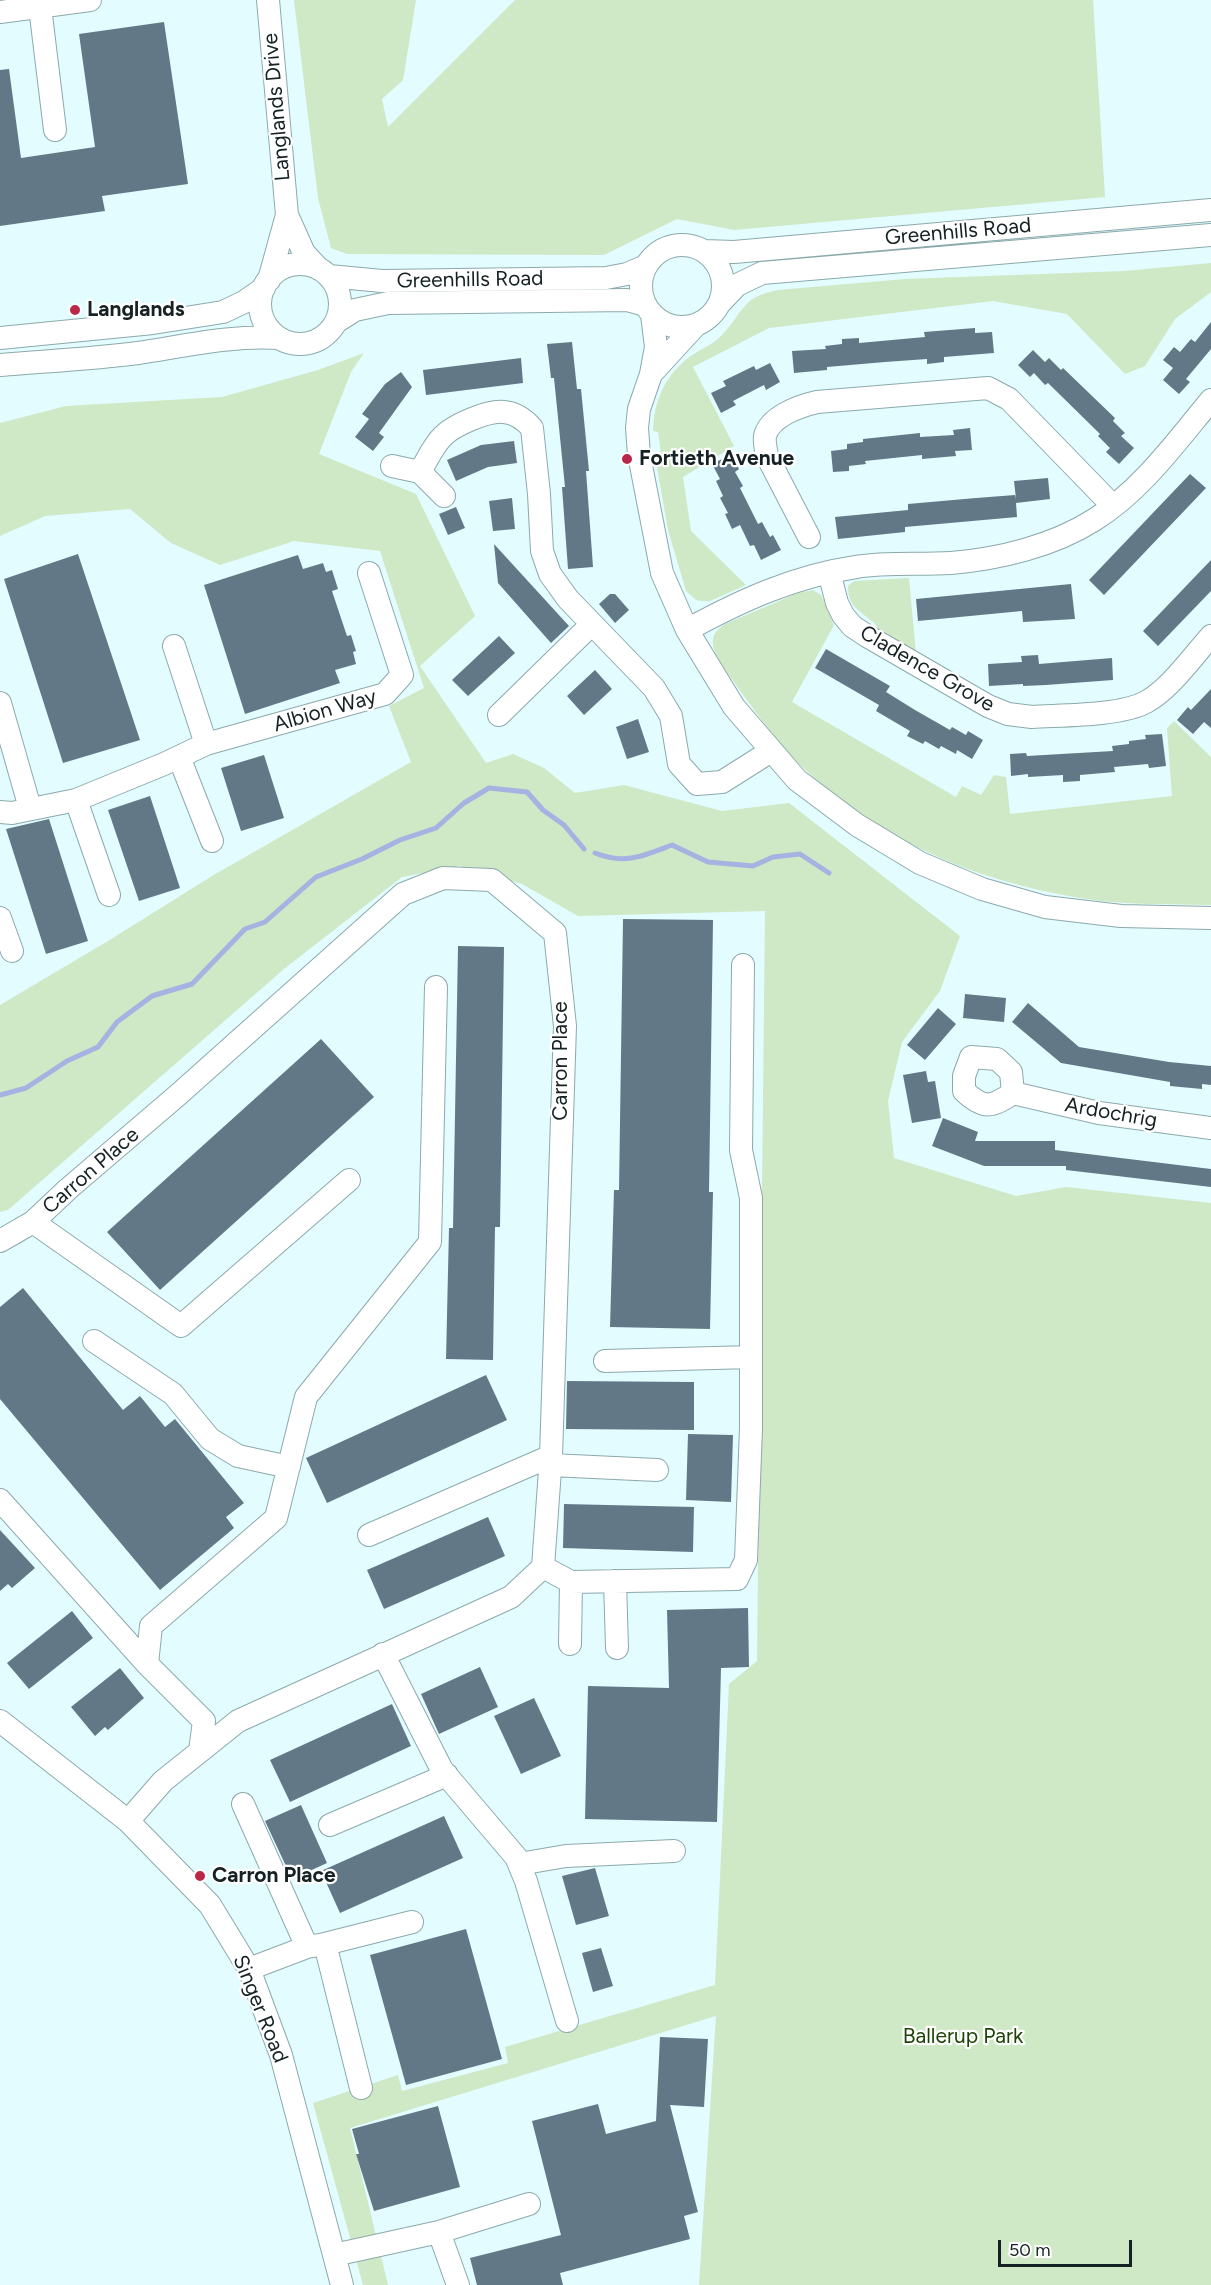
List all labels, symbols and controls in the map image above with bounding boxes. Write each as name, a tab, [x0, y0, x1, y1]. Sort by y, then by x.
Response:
street label: Langlands Drive	[258, 32, 296, 182]
street label: Greenhills Road	[884, 213, 1032, 251]
street label: Greenhills Road	[396, 266, 544, 294]
place label: Langlands	[87, 297, 185, 323]
marker: Langlands	[68, 303, 82, 317]
place label: Fortieth Avenue	[639, 446, 794, 472]
marker: Fortieth Avenue	[620, 452, 634, 466]
street label: Cladence Grove	[855, 620, 999, 718]
street label: Albion Way	[271, 684, 379, 738]
street label: Carron Place	[548, 1001, 574, 1121]
street label: Ardochrig	[1063, 1093, 1159, 1133]
street label: Carron Place	[38, 1122, 144, 1220]
place label: Carron Place	[212, 1863, 336, 1889]
marker: Carron Place	[193, 1869, 207, 1883]
street label: Singer Road	[227, 1951, 293, 2067]
park label: Ballerup Park	[903, 2024, 1023, 2050]
scale bar	[1001, 2228, 1134, 2266]
text: 50 m	[1009, 2239, 1051, 2261]

